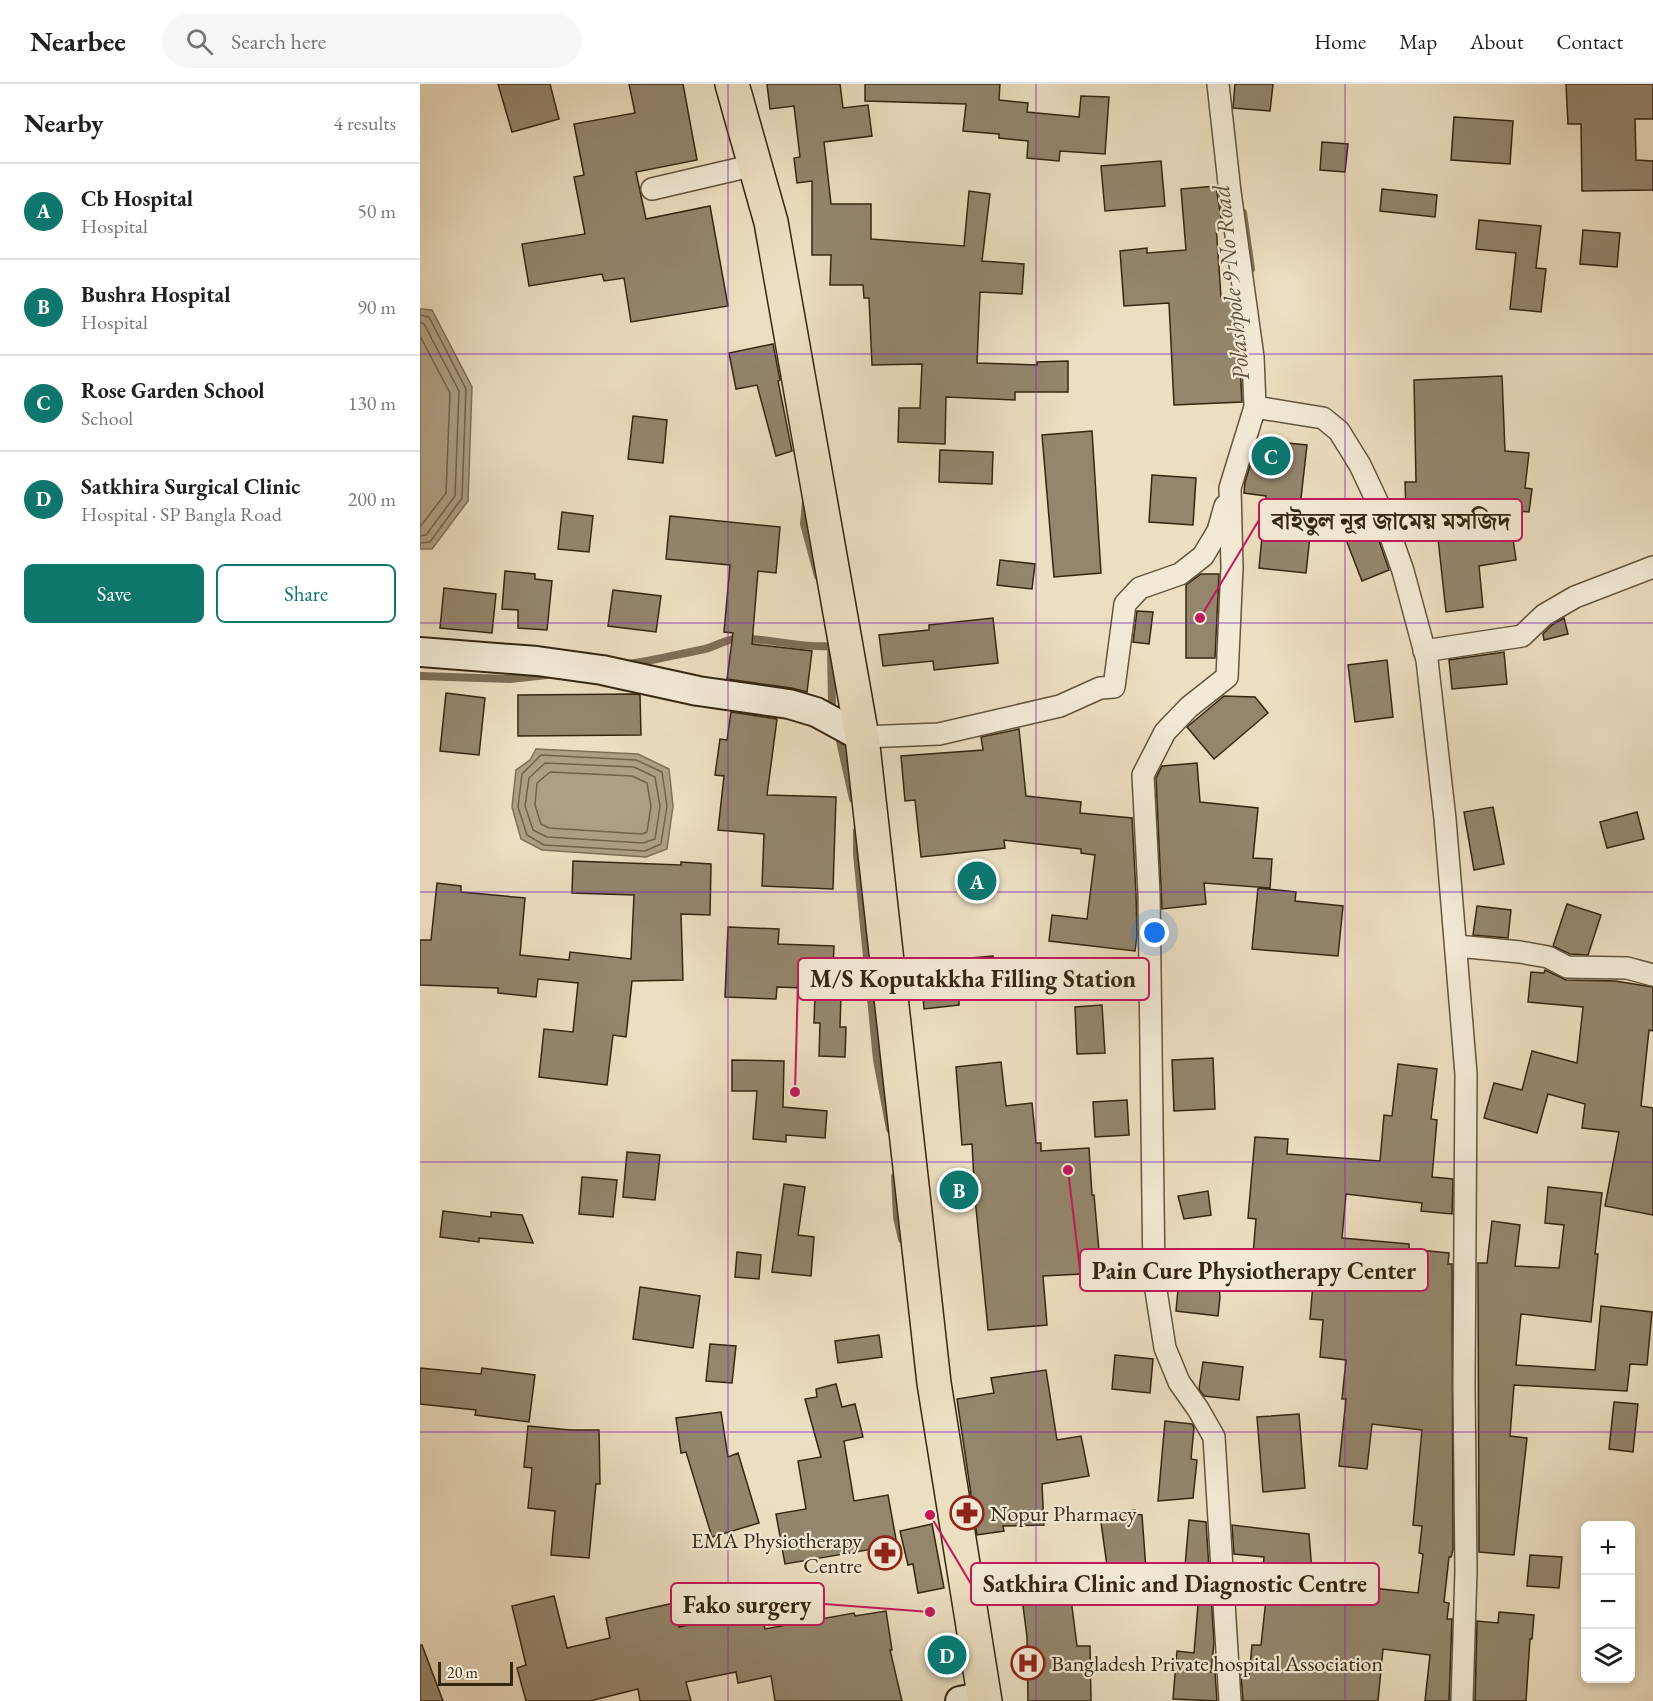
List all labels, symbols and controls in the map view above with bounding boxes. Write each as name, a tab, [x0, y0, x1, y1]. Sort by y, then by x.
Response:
search box	[162, 14, 582, 68]
text: Nearbee	[30, 23, 126, 59]
icon: search	[183, 25, 216, 58]
text: Search here	[231, 27, 326, 56]
text: Home	[1314, 28, 1366, 55]
text: Map	[1399, 28, 1437, 55]
text: About	[1470, 28, 1523, 55]
text: Contact	[1556, 28, 1623, 55]
text: Nearby	[24, 106, 104, 140]
text: 4 results	[333, 110, 396, 136]
water label: Polashpole 9 No Road	[1205, 183, 1256, 382]
text: Cb Hospital	[81, 184, 193, 213]
text: A	[36, 198, 51, 224]
text: 50 m	[357, 198, 396, 224]
text: Hospital	[81, 213, 148, 239]
text: Bushra Hospital	[81, 280, 230, 309]
text: B	[37, 294, 50, 320]
text: 90 m	[357, 294, 396, 320]
text: Hospital	[81, 309, 148, 335]
text: Rose Garden School	[81, 376, 264, 405]
text: C	[36, 390, 51, 416]
text: 130 m	[348, 390, 396, 416]
text: School	[81, 405, 133, 431]
pin: C	[1252, 434, 1290, 478]
text: Satkhira Surgical Clinic	[81, 472, 300, 501]
text: D	[36, 486, 51, 512]
text: 200 m	[348, 486, 396, 512]
callout: বাইতুল নূর জামেয় মসজিদ	[1259, 499, 1522, 541]
text: Hospital · SP Bangla Road	[81, 501, 282, 527]
text: বাইতুল নূর জামেয় মসজিদ	[1270, 505, 1512, 537]
button: Save	[24, 564, 204, 623]
button: Share	[216, 564, 396, 623]
pin: A	[958, 858, 996, 904]
your location	[1140, 918, 1169, 947]
callout: M/S Koputakkha Filling Station	[798, 958, 1149, 1000]
text: M/S Koputakkha Filling Station	[810, 963, 1137, 995]
pin: B	[940, 1168, 978, 1212]
callout: Pain Cure Physiotherapy Center	[1080, 1249, 1428, 1291]
text: Pain Cure Physiotherapy Center	[1092, 1255, 1416, 1287]
pharmacy icon: Nopur Pharmacy	[949, 1495, 985, 1531]
place label: Nopur Pharmacy	[990, 1499, 1137, 1528]
map controls	[1581, 1521, 1635, 1683]
button: +	[1581, 1521, 1635, 1575]
place label: EMA Physiotherapy Centre	[691, 1526, 862, 1580]
pharmacy icon: EMA Physiotherapy Centre	[867, 1535, 903, 1571]
callout: Satkhira Clinic and Diagnostic Centre	[971, 1563, 1379, 1605]
text: Satkhira Clinic and Diagnostic Centre	[983, 1568, 1367, 1600]
button: −	[1581, 1575, 1635, 1629]
callout: Fako surgery	[671, 1583, 824, 1625]
text: Fako surgery	[683, 1589, 812, 1621]
button: layers	[1581, 1629, 1635, 1683]
pin: D	[928, 1632, 966, 1678]
hospital icon: Bangladesh Private hospital Association	[1010, 1645, 1046, 1681]
place label: Bangladesh Private hospital Association	[1051, 1649, 1383, 1678]
scale bar	[438, 1659, 513, 1686]
text: 20 m	[447, 1662, 478, 1683]

